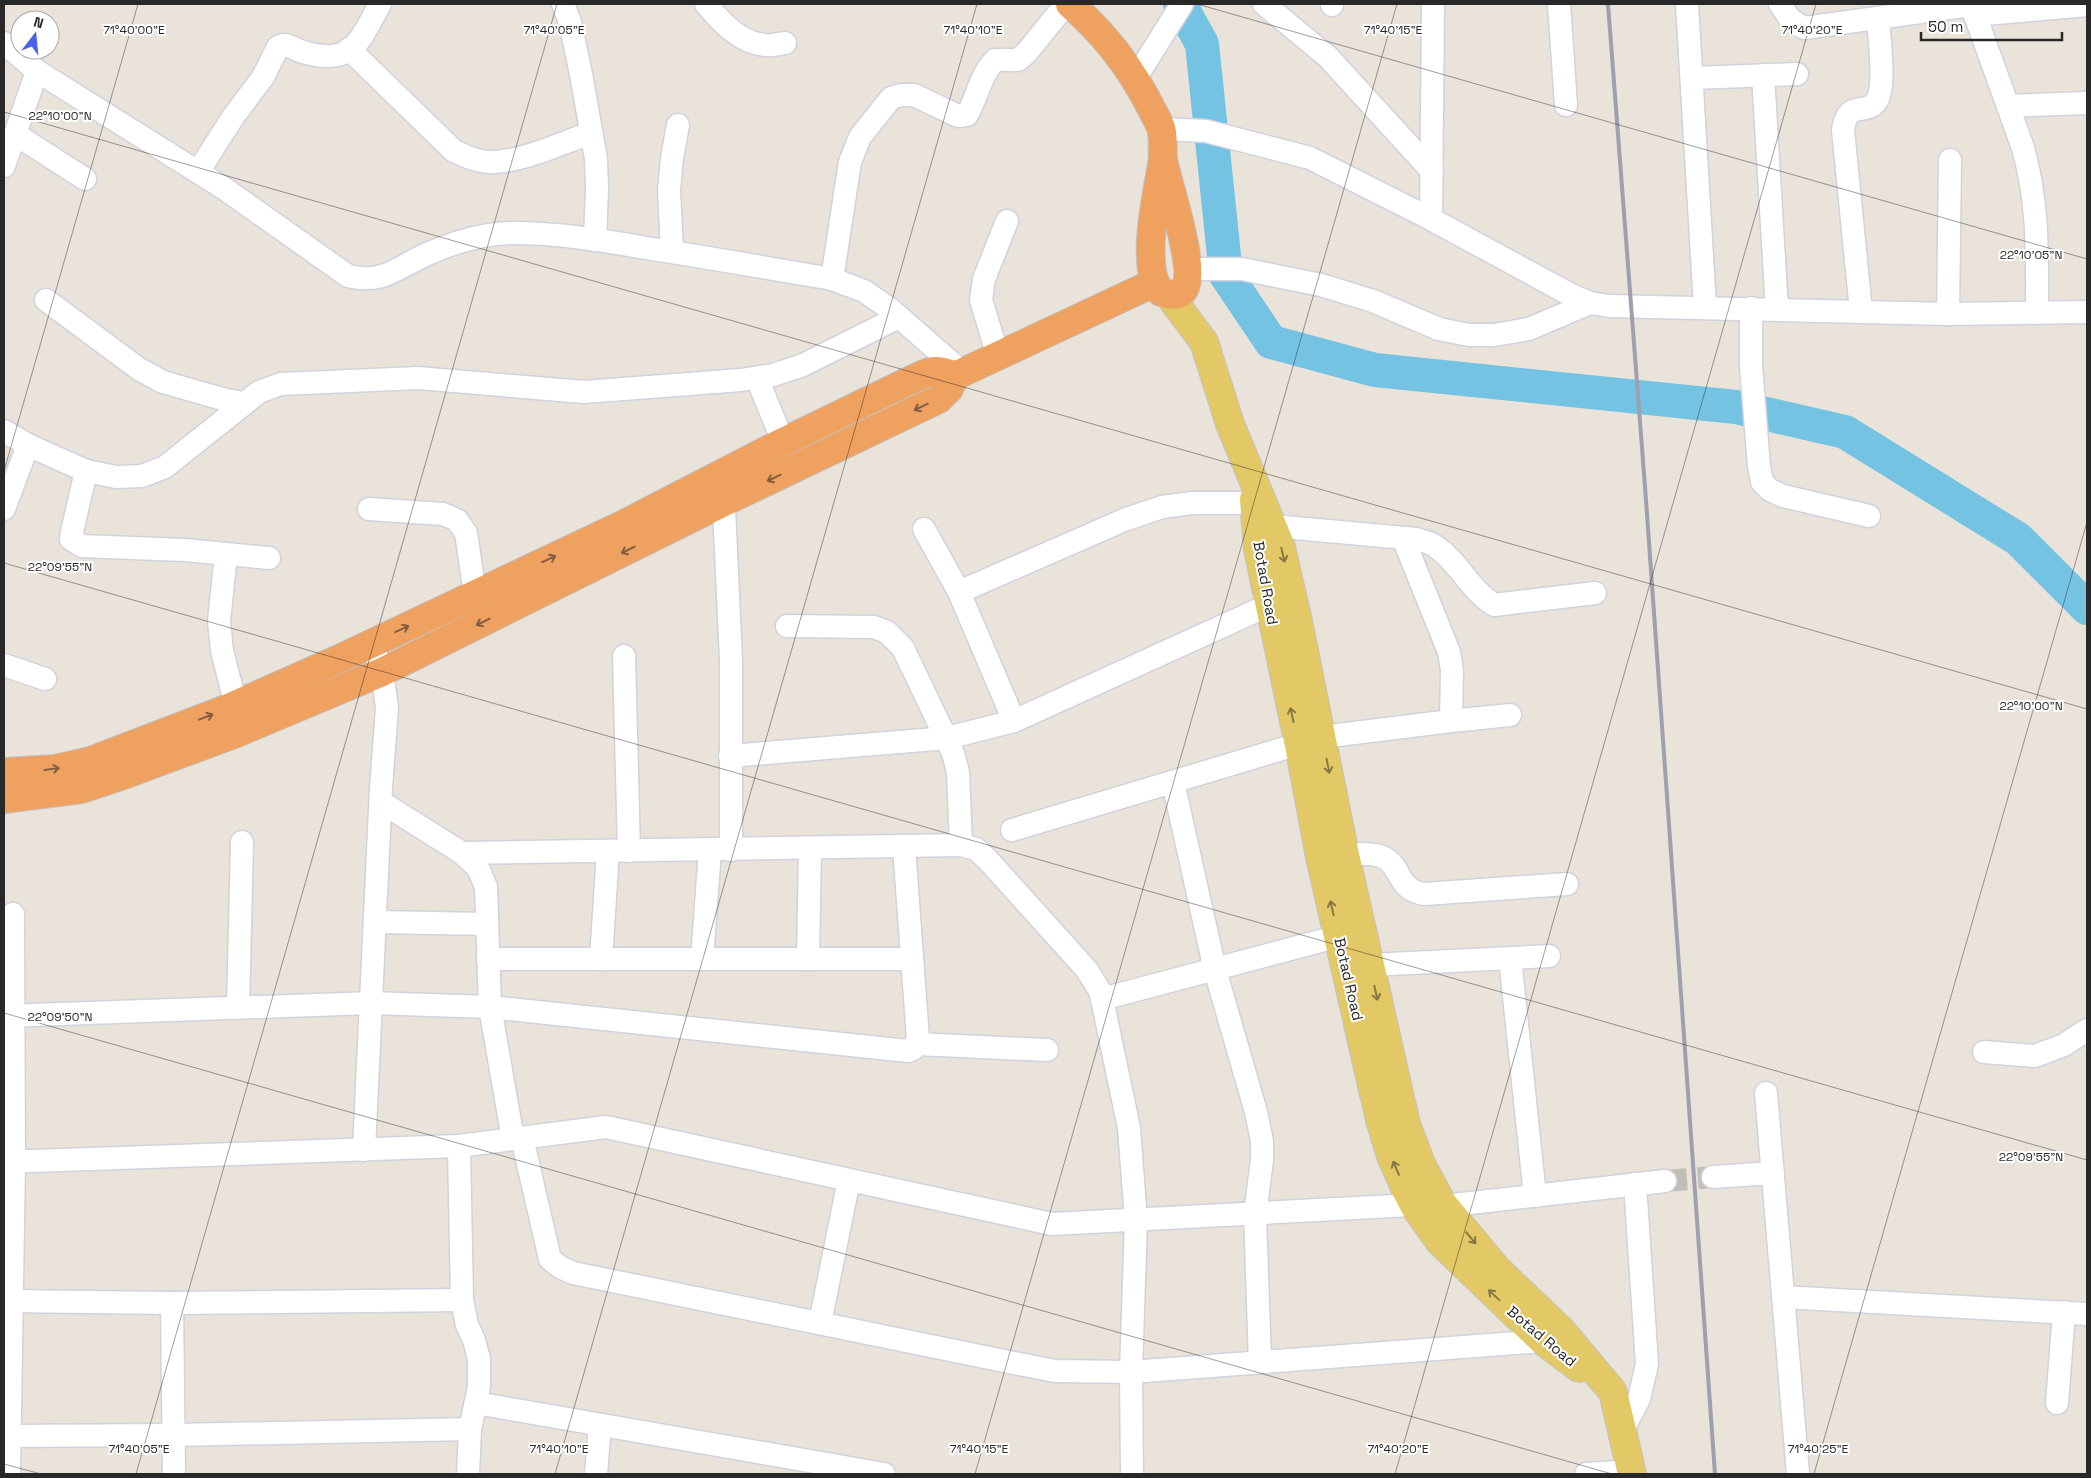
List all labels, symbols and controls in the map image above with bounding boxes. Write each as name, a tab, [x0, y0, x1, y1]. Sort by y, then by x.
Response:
north arrow	[10, 10, 60, 60]
scale bar	[1921, 10, 2062, 42]
text: N	[32, 13, 46, 32]
text: 50 m	[1928, 17, 1963, 36]
text: 71°40'00"E	[103, 22, 165, 38]
text: 71°40'05"E	[523, 22, 585, 38]
text: 71°40'10"E	[943, 22, 1003, 38]
text: 71°40'15"E	[1364, 22, 1422, 38]
text: 71°40'20"E	[1781, 22, 1843, 38]
text: 22°10'00"N	[28, 108, 92, 124]
text: 22°10'05"N	[2000, 247, 2062, 263]
one-way arrow	[913, 403, 928, 413]
one-way arrow	[767, 474, 782, 483]
street label: Botad Road	[1249, 540, 1283, 626]
one-way arrow	[621, 545, 636, 555]
one-way arrow	[1279, 547, 1288, 563]
one-way arrow	[541, 554, 556, 564]
text: 22°09'55"N	[28, 559, 92, 575]
one-way arrow	[476, 618, 491, 627]
one-way arrow	[394, 624, 409, 633]
text: 22°10'00"N	[1999, 698, 2063, 714]
one-way arrow	[1287, 707, 1297, 723]
one-way arrow	[198, 712, 213, 721]
one-way arrow	[1323, 757, 1333, 773]
one-way arrow	[44, 763, 60, 773]
one-way arrow	[1327, 901, 1336, 917]
street label: Botad Road	[1330, 936, 1368, 1022]
one-way arrow	[1372, 984, 1381, 1000]
text: 22°09'50"N	[27, 1009, 93, 1025]
text: 22°09'55"N	[1999, 1149, 2063, 1165]
one-way arrow	[1391, 1161, 1401, 1176]
one-way arrow	[1466, 1232, 1477, 1245]
one-way arrow	[1488, 1289, 1501, 1301]
street label: Botad Road	[1504, 1302, 1580, 1370]
text: 71°40'05"E	[108, 1441, 170, 1457]
text: 71°40'10"E	[529, 1441, 589, 1457]
text: 71°40'15"E	[950, 1441, 1008, 1457]
text: 71°40'20"E	[1367, 1441, 1429, 1457]
text: 71°40'25"E	[1788, 1441, 1849, 1457]

